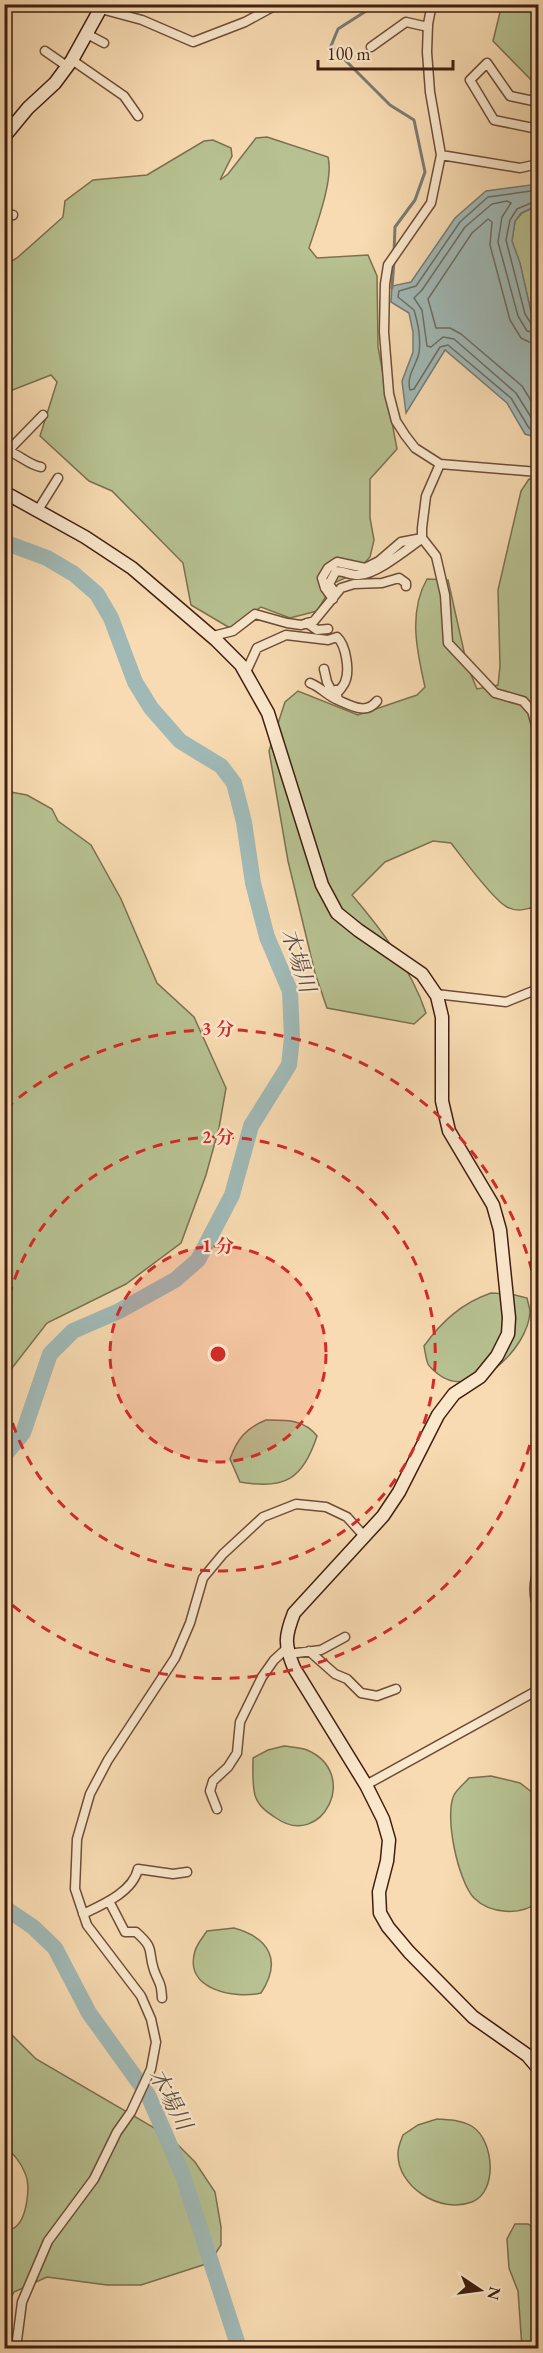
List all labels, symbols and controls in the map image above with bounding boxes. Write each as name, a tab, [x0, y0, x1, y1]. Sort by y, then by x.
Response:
scale bar	[318, 33, 453, 71]
text: 100 m	[327, 42, 371, 65]
water label: 木場川	[275, 924, 323, 998]
text: 3 分	[202, 1017, 234, 1040]
text: 2 分	[202, 1125, 234, 1148]
text: 1 分	[202, 1234, 234, 1257]
centre of rings	[208, 1344, 228, 1364]
water label: 木場川	[142, 2063, 200, 2137]
north arrow	[450, 2260, 510, 2320]
text: N	[482, 2285, 506, 2302]

